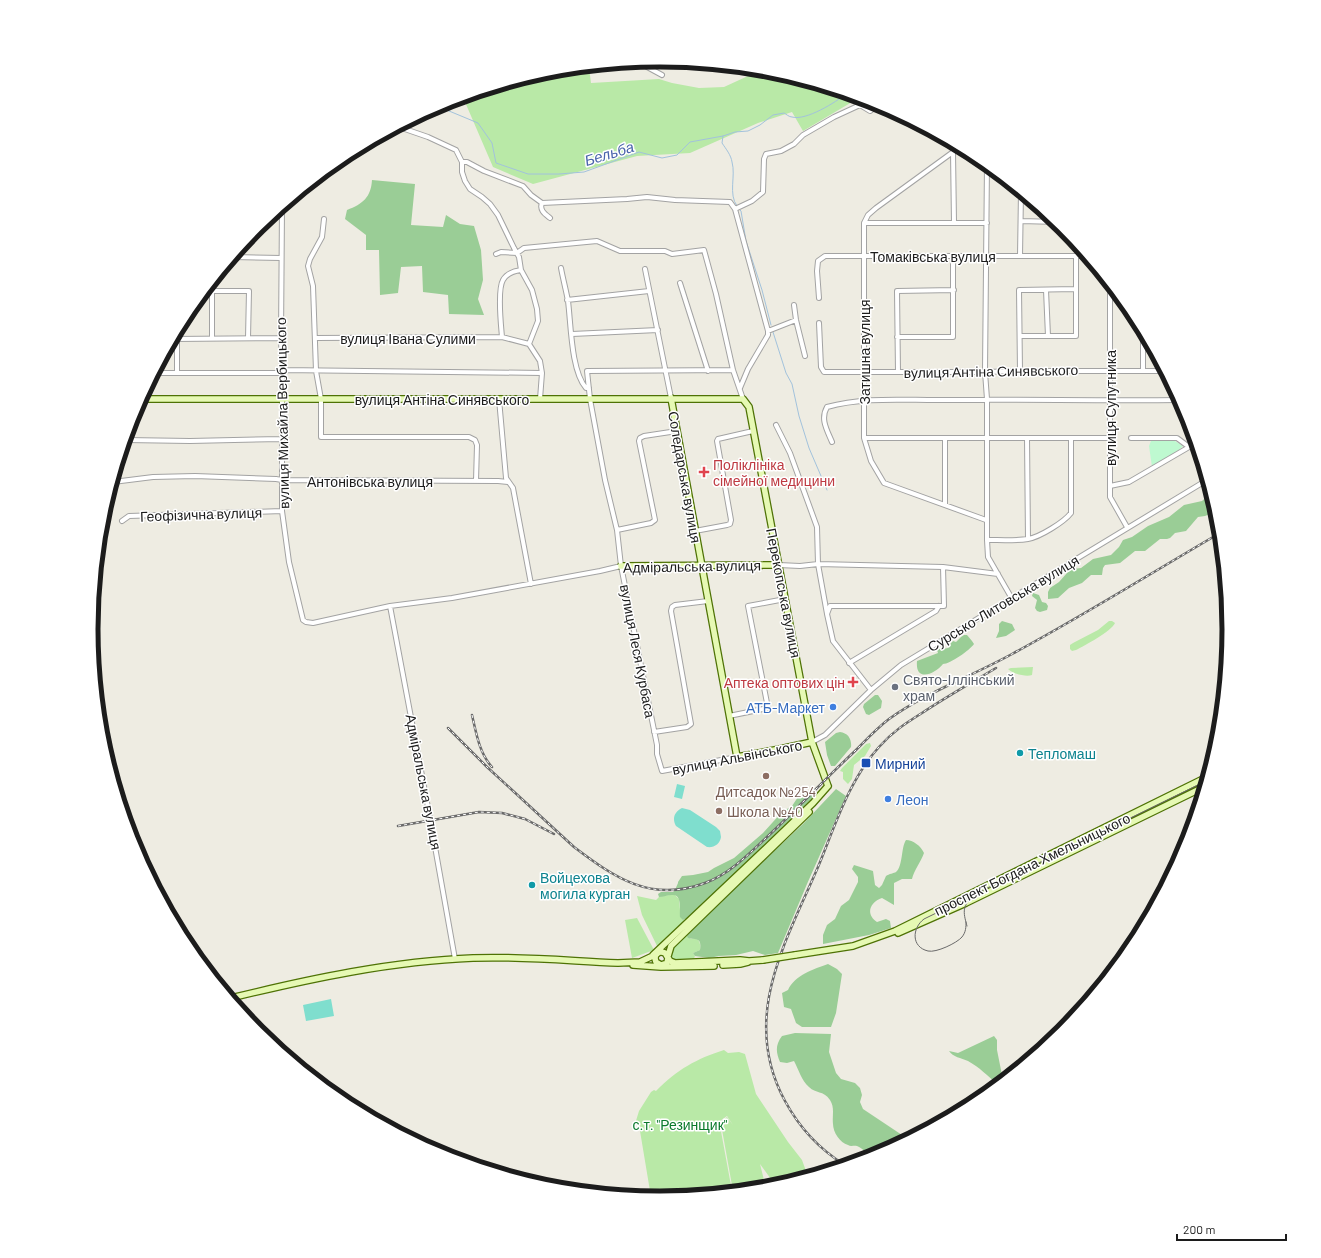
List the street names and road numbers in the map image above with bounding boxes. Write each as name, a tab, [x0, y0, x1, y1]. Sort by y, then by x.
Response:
street label: Томаківська вулиця	[870, 248, 996, 265]
street label: Затишна вулиця	[856, 299, 873, 405]
street label: вулиця Михайла Вербицького	[272, 317, 292, 509]
street label: вулиця Івана Сулими	[340, 330, 476, 347]
street label: вулиця Супутника	[1102, 350, 1119, 466]
street label: вулиця Антіна Синявського	[904, 361, 1079, 381]
street label: вулиця Антіна Синявського	[355, 391, 530, 408]
street label: Соледарська вулиця	[665, 410, 705, 544]
street label: Антонівська вулиця	[307, 473, 433, 490]
street label: Геофізична вулиця	[140, 503, 262, 525]
street label: Перекопська вулиця	[763, 527, 805, 659]
street label: Сурсько-Литовська вулиця	[924, 551, 1082, 655]
street label: Адміральська вулиця	[623, 556, 761, 576]
street label: вулиця Леся Курбаса	[617, 583, 659, 719]
street label: Адміральська вулиця	[402, 713, 446, 851]
street label: вулиця Альвінського	[670, 736, 804, 778]
street label: проспект Богдана Хмельницького	[931, 809, 1133, 919]

